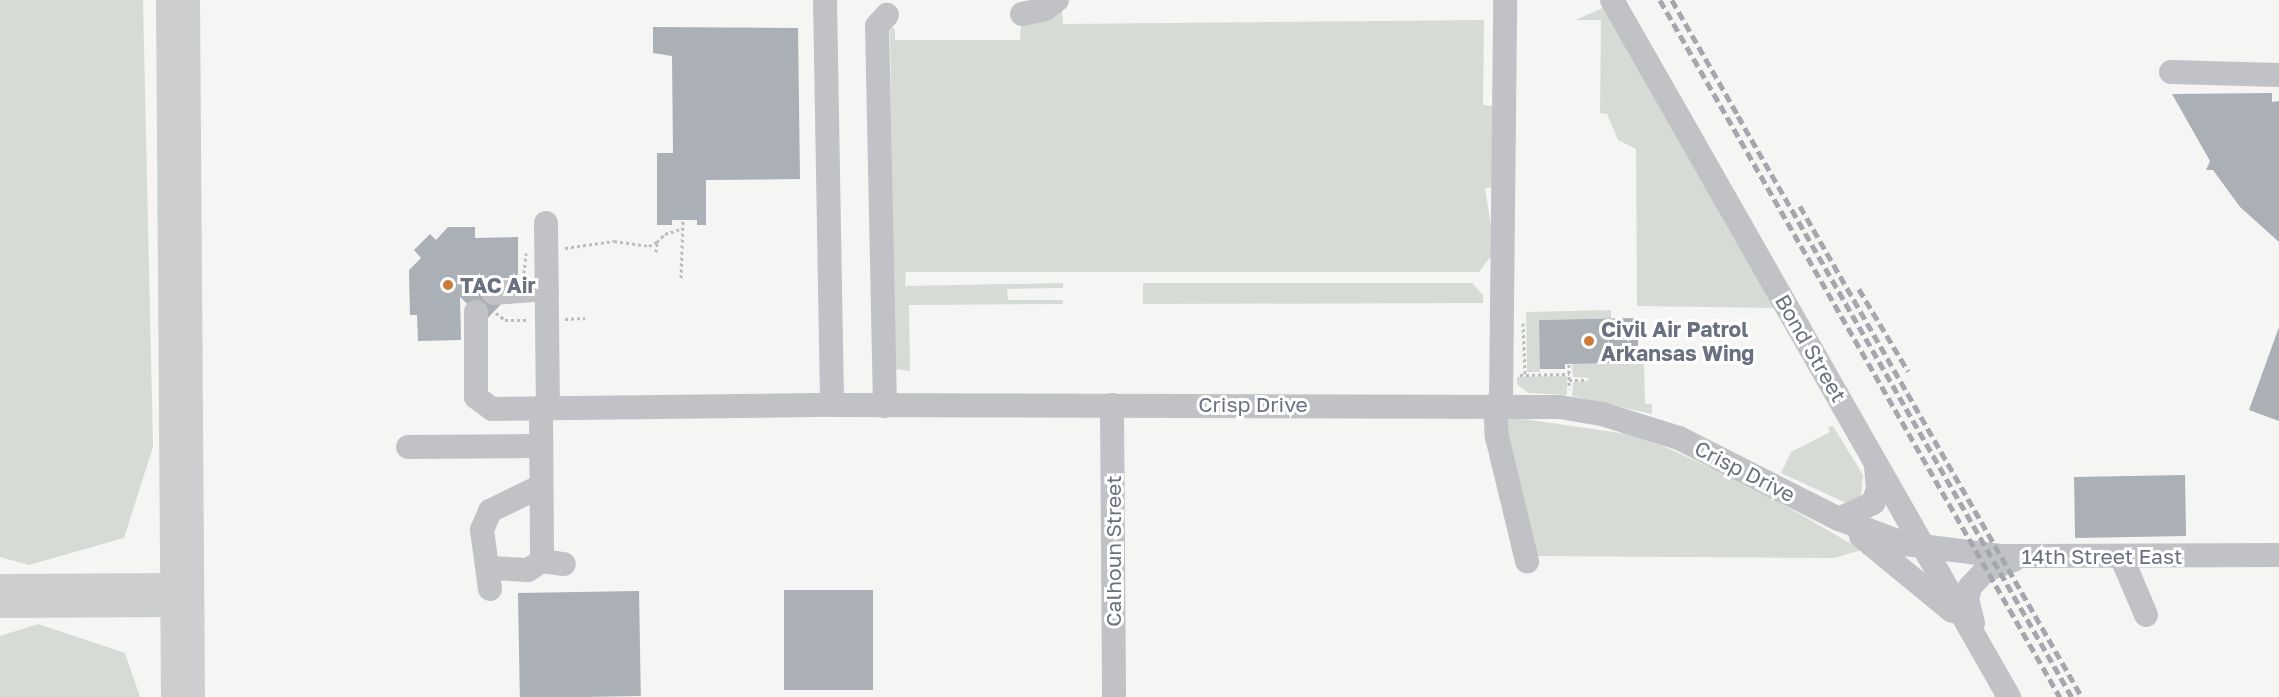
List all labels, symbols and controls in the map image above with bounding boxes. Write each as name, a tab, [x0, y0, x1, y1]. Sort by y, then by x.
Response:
place label: TAC Air	[460, 272, 536, 298]
marker: TAC Air	[441, 278, 455, 292]
street label: Bond Street	[1770, 290, 1852, 406]
place label: Civil Air Patrol Arkansas Wing	[1601, 316, 1754, 366]
marker: Civil Air Patrol Arkansas Wing	[1582, 334, 1596, 348]
street label: Crisp Drive	[1198, 391, 1308, 417]
street label: Crisp Drive	[1691, 435, 1799, 507]
street label: Calhoun Street	[1100, 475, 1126, 627]
street label: 14th Street East	[2022, 543, 2182, 569]

